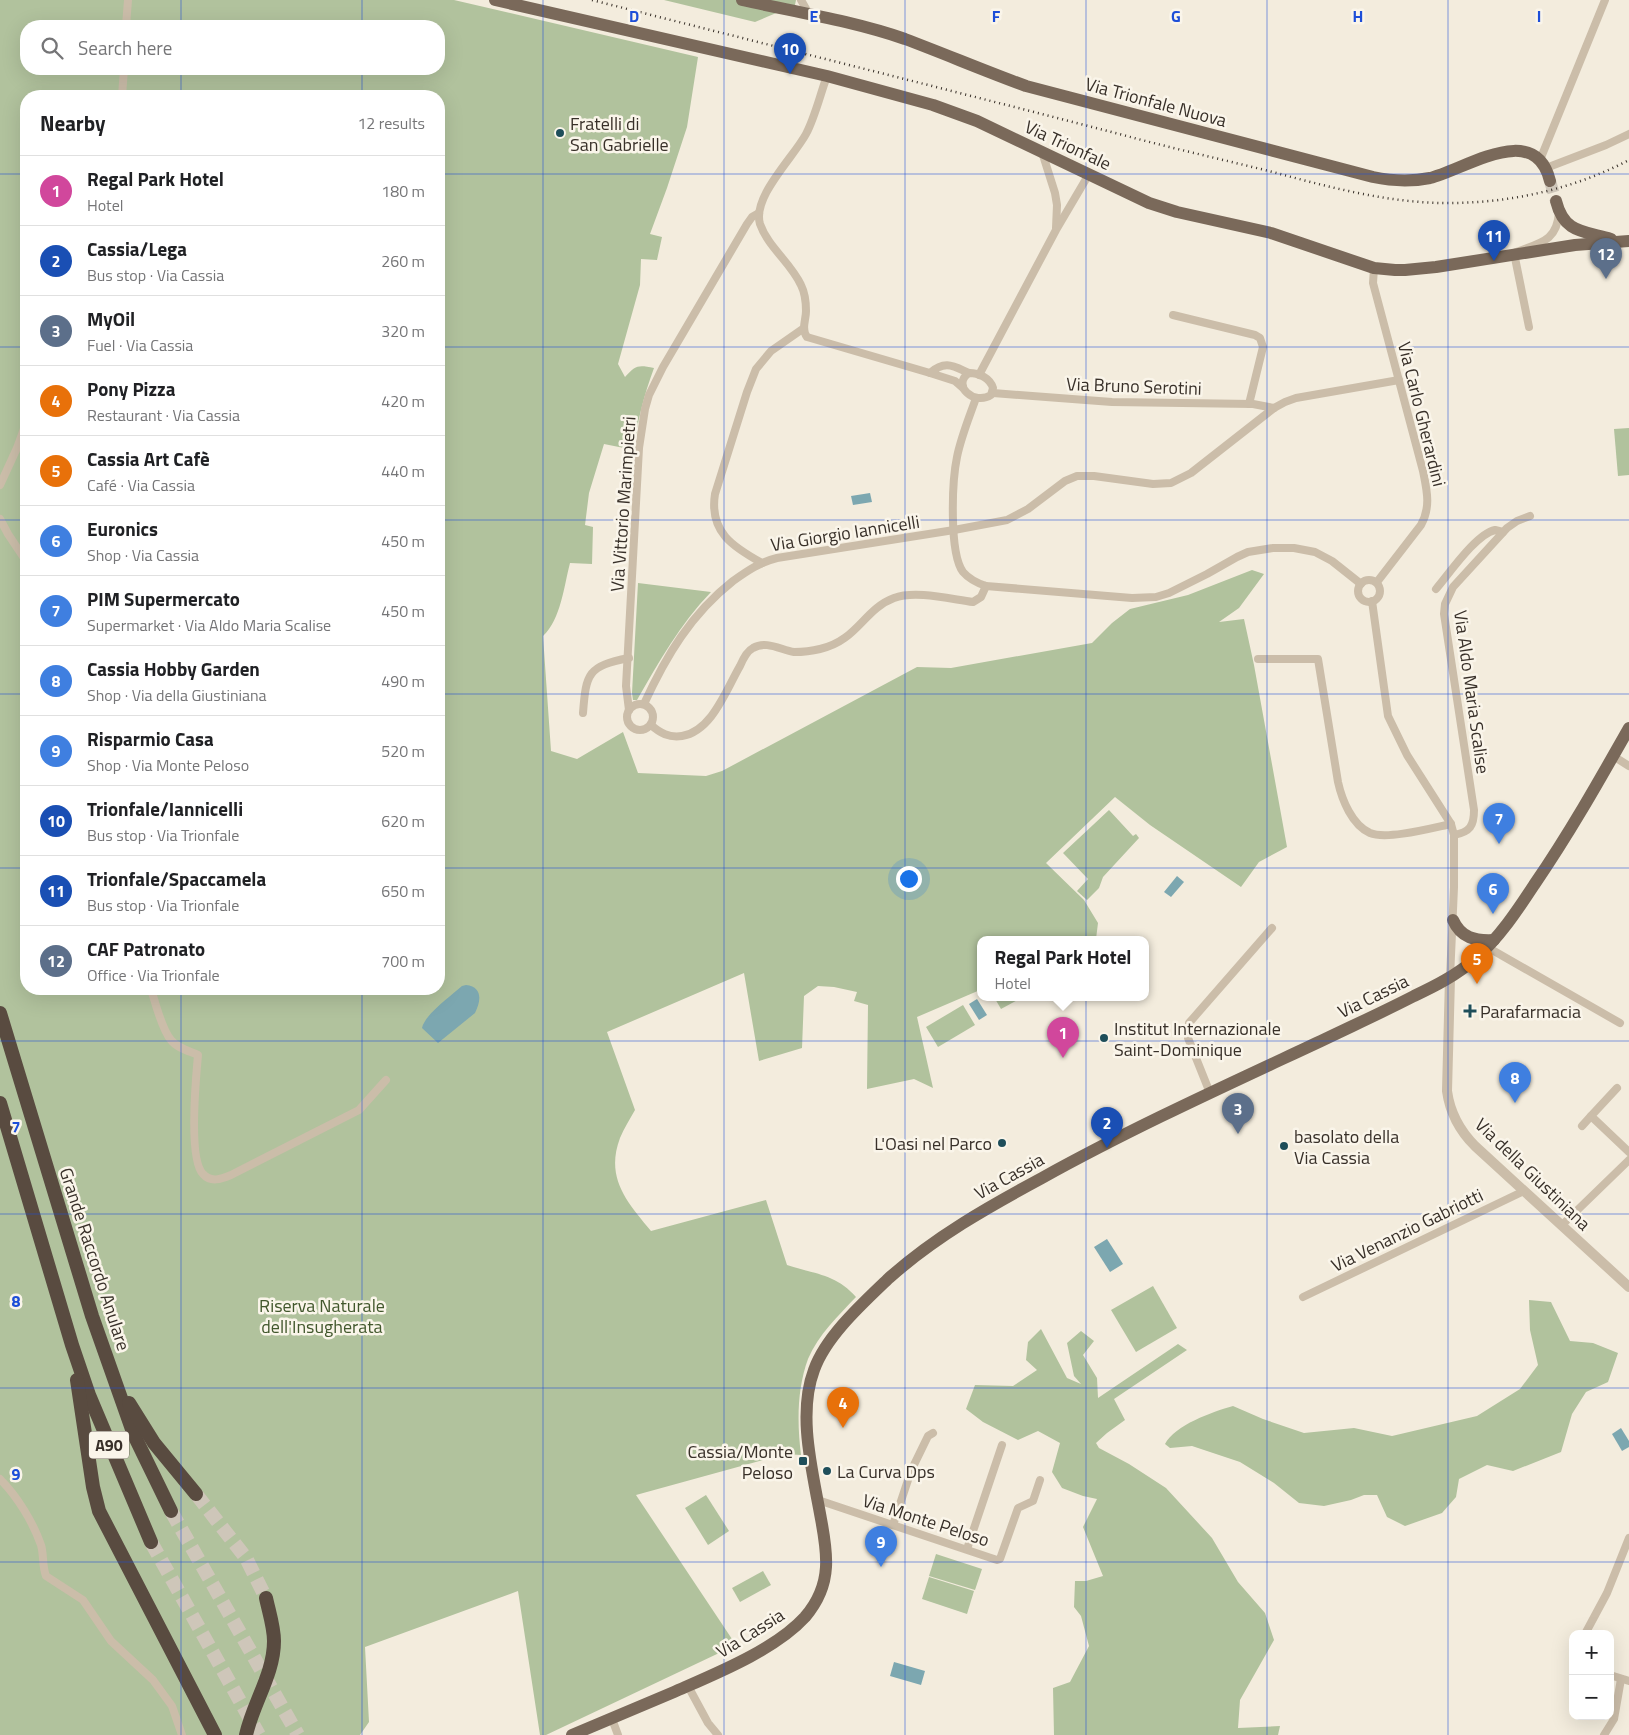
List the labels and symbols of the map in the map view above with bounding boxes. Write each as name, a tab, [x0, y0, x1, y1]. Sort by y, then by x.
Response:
text: D	[629, 4, 639, 28]
text: E	[810, 4, 819, 28]
text: F	[992, 4, 1001, 28]
text: G	[1171, 4, 1181, 28]
text: H	[1353, 4, 1363, 28]
text: I	[1537, 4, 1541, 28]
pin: 10	[774, 33, 806, 74]
street label: Via Trionfale Nuova	[1082, 70, 1230, 134]
place label: Fratelli di San Gabrielle	[570, 110, 669, 158]
street label: Via Trionfale	[1020, 113, 1116, 177]
marker: Fratelli di San Gabrielle	[554, 127, 566, 139]
pin: 11	[1478, 220, 1510, 261]
pin: 12	[1590, 238, 1622, 279]
street label: Via Carlo Gherardini	[1391, 339, 1453, 489]
street label: Via Bruno Serotini	[1066, 370, 1202, 402]
street label: Via Vittorio Marimpietri	[603, 415, 643, 593]
street label: Via Giorgio Iannicelli	[769, 508, 921, 558]
street label: Via Aldo Maria Scalise	[1447, 609, 1497, 775]
pin: 7	[1483, 803, 1515, 844]
your location	[896, 866, 922, 892]
pin: 6	[1477, 873, 1509, 914]
pin: 5	[1461, 943, 1493, 984]
street label: Via Cassia	[1333, 967, 1413, 1025]
place label: Parafarmacia	[1480, 998, 1581, 1025]
marker: Parafarmacia	[1464, 1005, 1476, 1017]
place label: Institut Internazionale Saint-Dominique	[1114, 1015, 1281, 1063]
pin: 1	[1047, 1017, 1079, 1058]
marker: Institut Internazionale Saint-Dominique	[1098, 1032, 1110, 1044]
pin: 8	[1499, 1062, 1531, 1103]
pin: 3	[1222, 1093, 1254, 1134]
pin: 2	[1091, 1107, 1123, 1148]
street label: Via della Giustiniana	[1469, 1112, 1597, 1236]
text: 7	[12, 1115, 20, 1139]
place label: basolato della Via Cassia	[1294, 1123, 1399, 1171]
place label: L'Oasi nel Parco	[874, 1130, 992, 1157]
marker: L'Oasi nel Parco	[996, 1137, 1008, 1149]
marker: basolato della Via Cassia	[1278, 1140, 1290, 1152]
street label: Via Cassia	[969, 1146, 1049, 1206]
street label: Grande Raccordo Anulare	[53, 1164, 137, 1354]
street label: Via Venanzio Gabriotti	[1326, 1181, 1488, 1279]
text: 8	[12, 1289, 21, 1313]
park label: Riserva Naturale dell'Insugherata	[259, 1292, 385, 1340]
pin: 4	[827, 1387, 859, 1428]
road number: A90	[89, 1432, 129, 1458]
place label: Cassia/Monte Peloso	[688, 1438, 793, 1486]
marker: Cassia/Monte Peloso	[797, 1455, 809, 1467]
place label: La Curva Dps	[837, 1458, 935, 1485]
text: 9	[12, 1462, 21, 1486]
marker: La Curva Dps	[821, 1465, 833, 1477]
street label: Via Monte Peloso	[859, 1487, 993, 1553]
pin: 9	[865, 1526, 897, 1567]
street label: Via Cassia	[711, 1601, 789, 1665]

